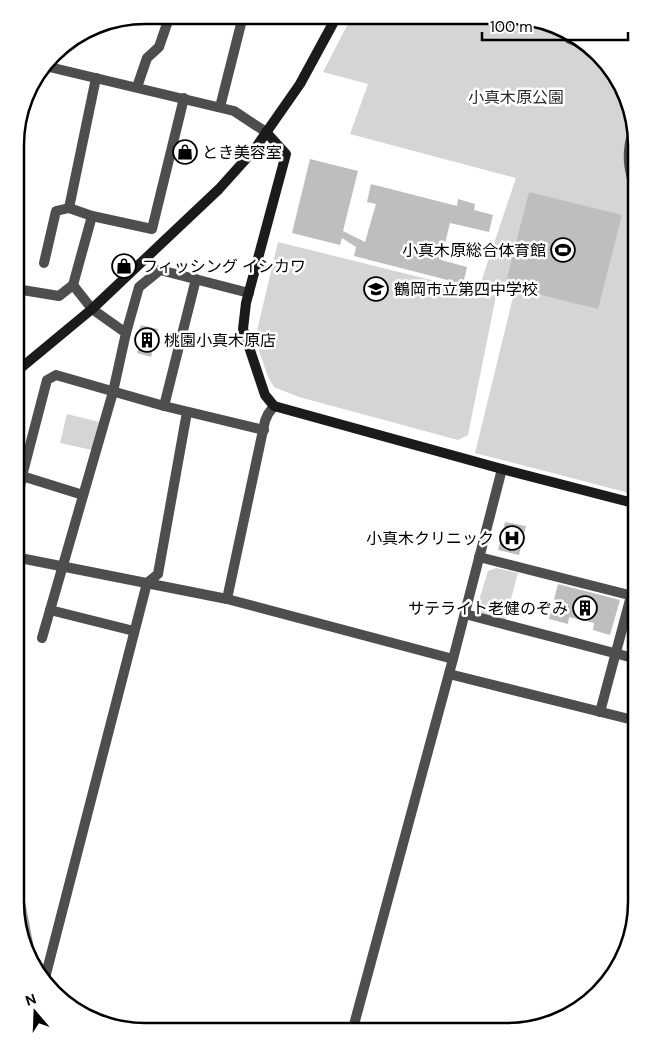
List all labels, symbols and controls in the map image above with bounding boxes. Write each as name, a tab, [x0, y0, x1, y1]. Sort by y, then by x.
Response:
scale bar	[482, 10, 628, 42]
text: 100 m	[490, 17, 533, 37]
park label: 小真木原公園	[468, 87, 564, 108]
shop icon: とき美容室	[172, 139, 198, 165]
place label: とき美容室	[202, 142, 282, 163]
sports icon: 小真木原総合体育館	[550, 237, 576, 263]
place label: 小真木原総合体育館	[402, 240, 546, 261]
shop icon: フィッシング イシカワ	[111, 253, 137, 279]
place label: フィッシング イシカワ	[142, 256, 306, 277]
school or university icon: 鶴岡市立第四中学校	[363, 276, 389, 302]
place label: 鶴岡市立第四中学校	[394, 279, 538, 300]
building icon: 桃園小真木原店	[134, 327, 160, 353]
place label: 桃園小真木原店	[164, 330, 276, 351]
hospital icon: 小真木クリニック	[499, 525, 525, 551]
place label: 小真木クリニック	[366, 528, 494, 549]
building icon: サテライト老健のぞみ	[572, 595, 598, 621]
place label: サテライト老健のぞみ	[408, 598, 568, 619]
north arrow	[10, 987, 60, 1037]
text: N	[23, 990, 39, 1010]

